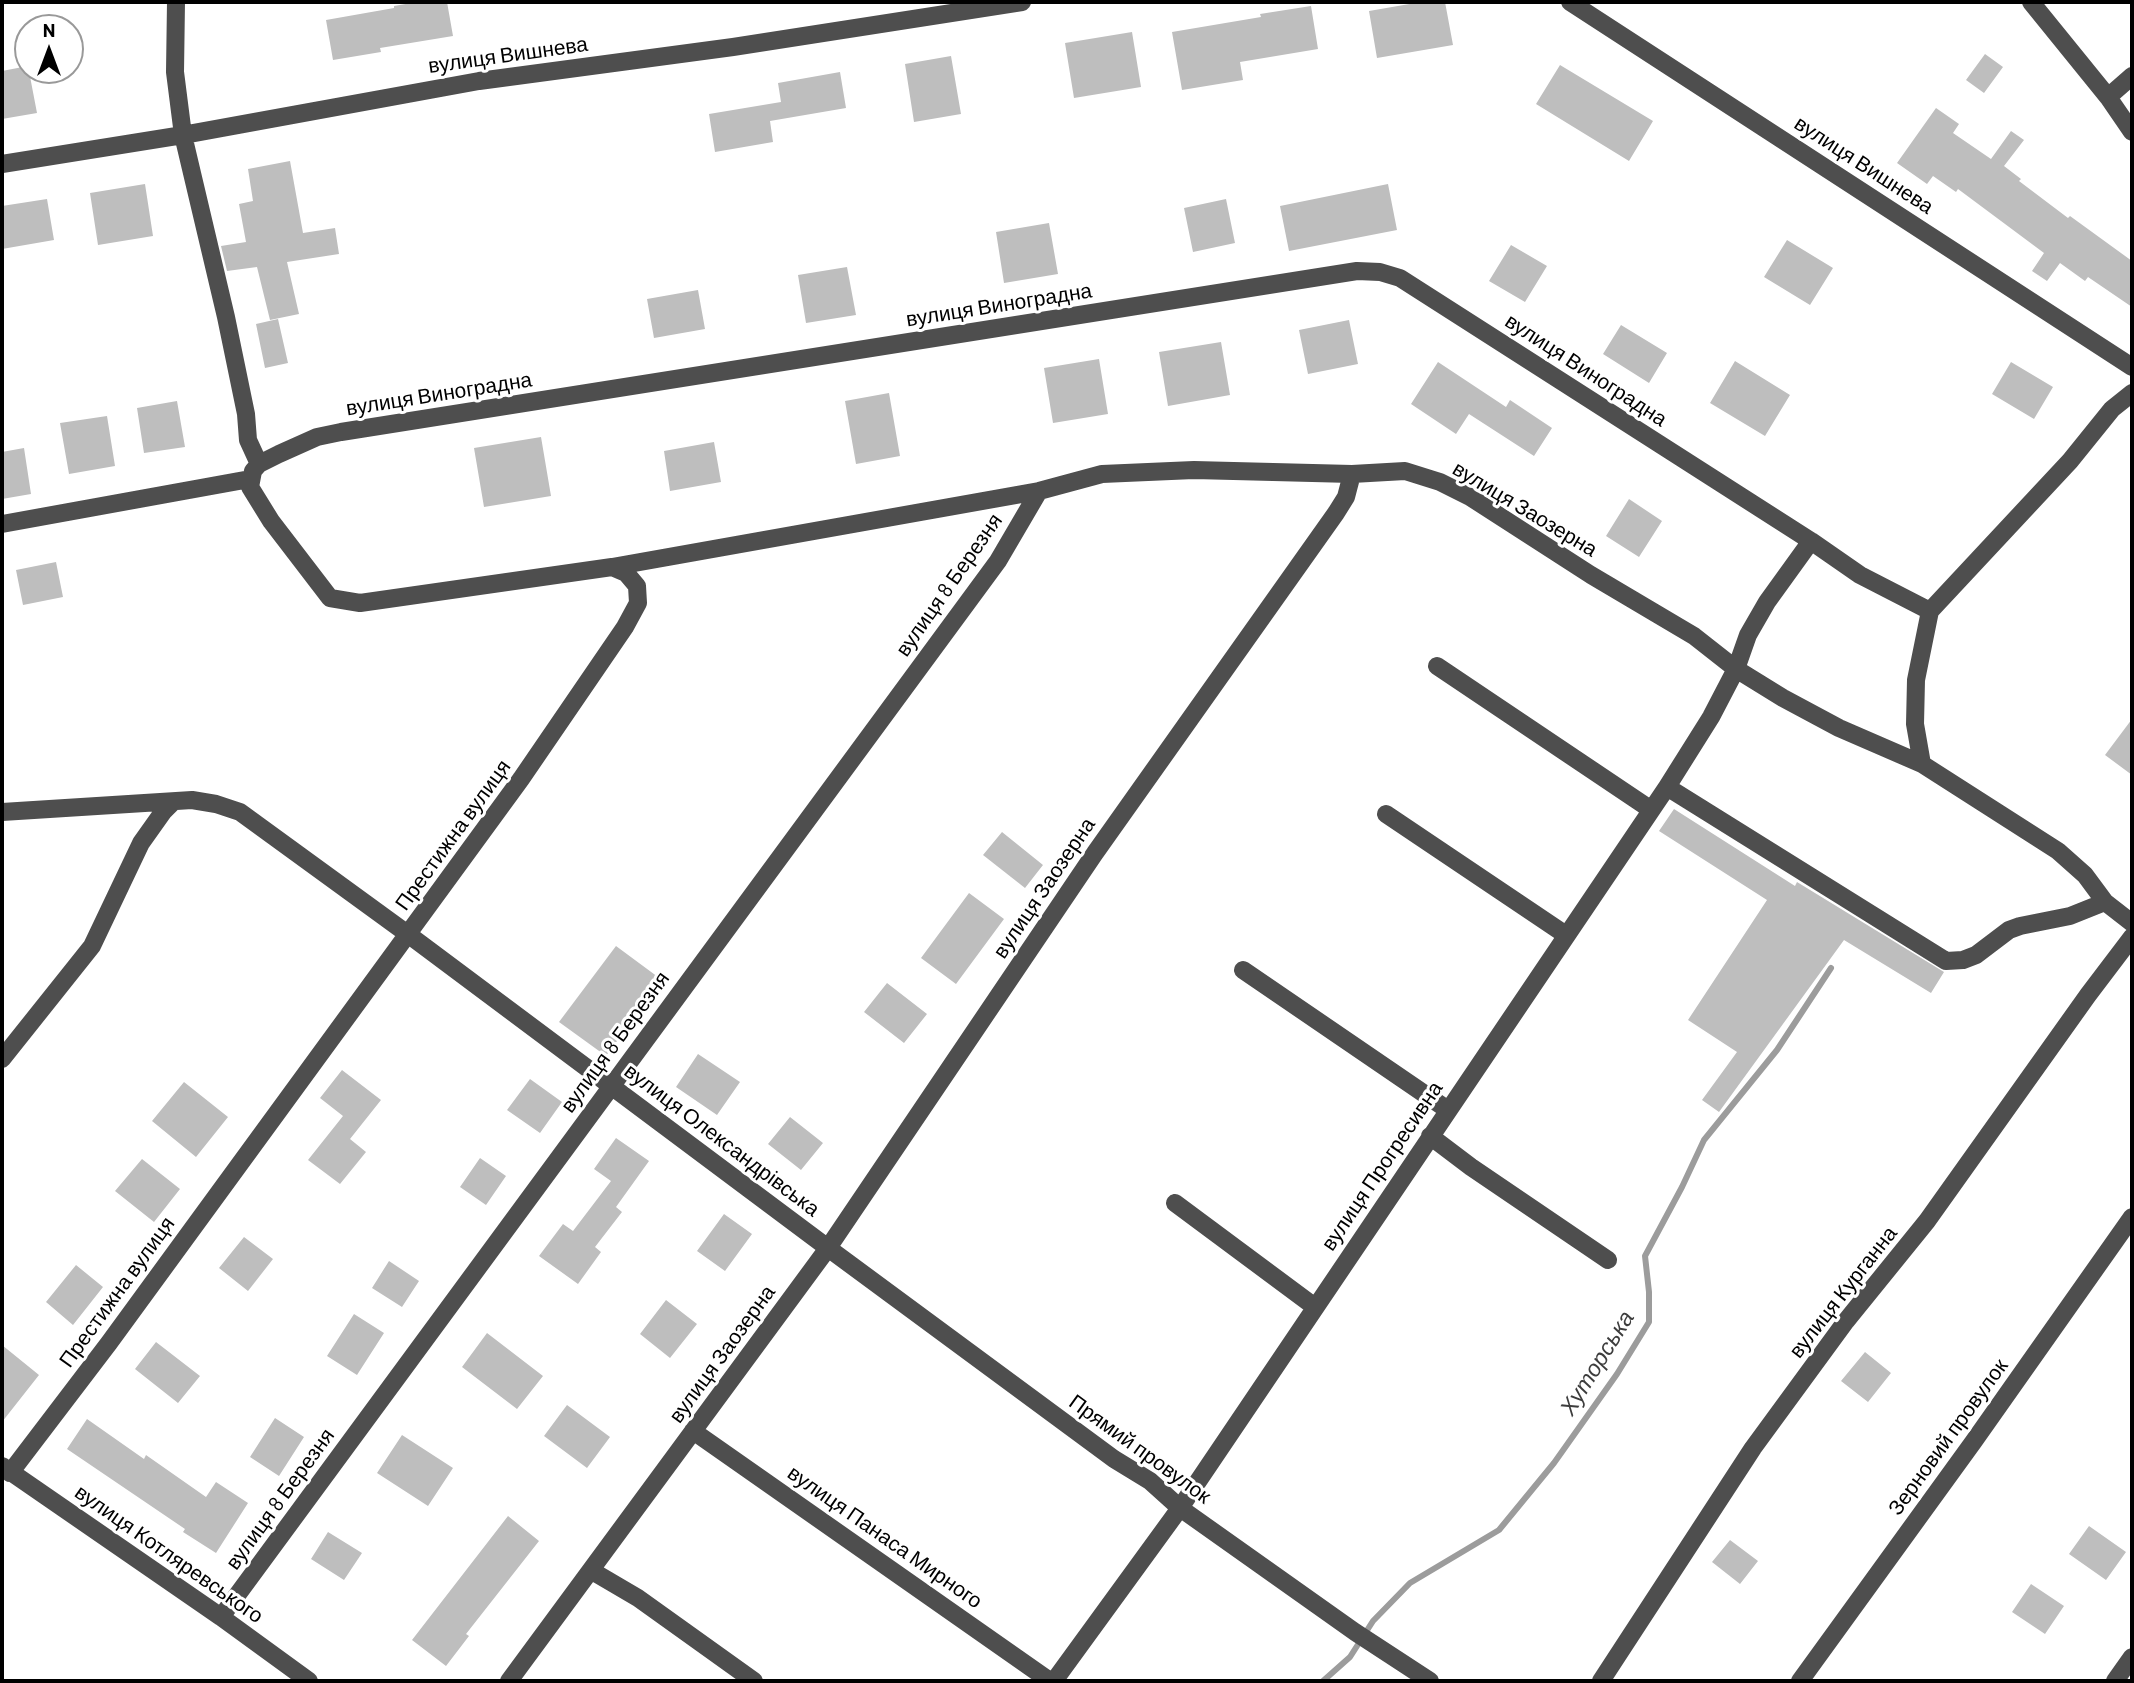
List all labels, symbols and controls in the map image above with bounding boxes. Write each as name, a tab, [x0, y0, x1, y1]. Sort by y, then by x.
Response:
north arrow	[14, 14, 84, 84]
text: N	[43, 18, 55, 41]
street label: вулиця Вишнева	[427, 31, 589, 79]
street label: вулиця Вишнева	[1790, 111, 1938, 219]
street label: вулиця Виноградна	[904, 278, 1094, 332]
street label: вулиця Виноградна	[1500, 308, 1672, 432]
street label: вулиця Виноградна	[344, 367, 534, 421]
street label: вулиця Заозерна	[1448, 456, 1602, 562]
street label: вулиця 8 Березня	[890, 509, 1008, 661]
street label: Престижна вулиця	[390, 755, 516, 915]
street label: вулиця Заозерна	[988, 813, 1100, 963]
street label: вулиця 8 Березня	[555, 966, 675, 1118]
street label: вулиця Олександрівська	[619, 1058, 825, 1222]
street label: вулиця Прогресивна	[1316, 1077, 1448, 1255]
street label: Престижна вулиця	[54, 1212, 180, 1372]
street label: вулиця Курганна	[1784, 1221, 1902, 1363]
street label: вулиця Заозерна	[664, 1280, 780, 1428]
water label: Хуторська	[1554, 1306, 1640, 1420]
street label: Зерновий провулок	[1883, 1354, 2013, 1520]
street label: Прямий провулок	[1064, 1389, 1216, 1509]
street label: вулиця 8 Березня	[220, 1423, 340, 1575]
street label: вулиця Панаса Мирного	[783, 1460, 987, 1614]
street label: вулиця Котляревського	[70, 1479, 268, 1629]

